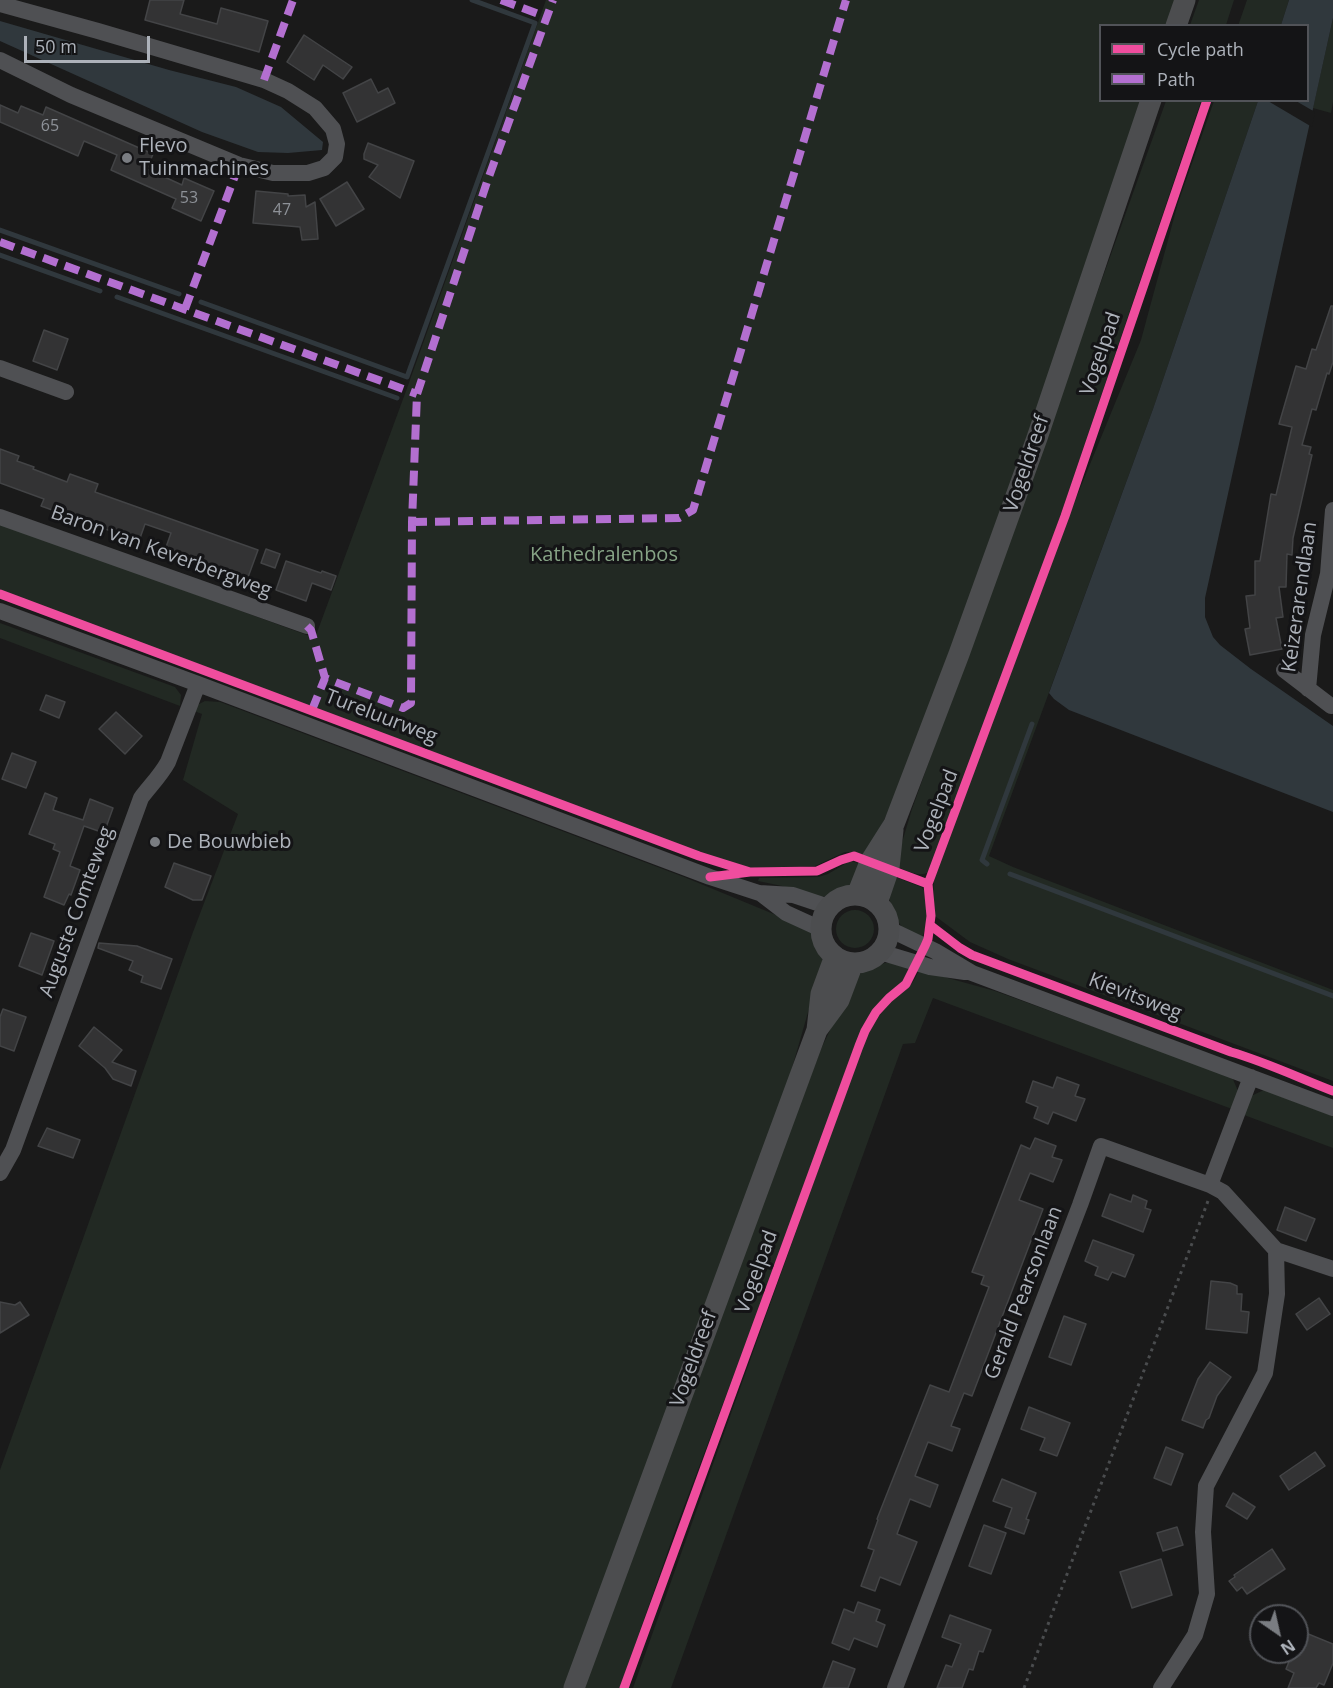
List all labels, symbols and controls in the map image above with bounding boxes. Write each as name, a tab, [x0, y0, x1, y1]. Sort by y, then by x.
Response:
scale bar	[27, 24, 153, 62]
legend	[1099, 24, 1309, 102]
text: 50 m	[35, 34, 77, 58]
text: Cycle path	[1157, 37, 1244, 61]
text: Path	[1157, 67, 1195, 91]
house number: 65	[41, 116, 59, 136]
place label: Flevo Tuinmachines	[139, 134, 269, 181]
marker: Flevo Tuinmachines	[120, 151, 134, 165]
house number: 53	[180, 188, 198, 208]
house number: 47	[273, 200, 291, 220]
street label: Vogelpad	[1076, 309, 1126, 399]
street label: Vogeldreef	[999, 412, 1055, 516]
street label: Baron van Keverbergweg	[47, 501, 275, 603]
street label: Keizerarendlaan	[1278, 520, 1322, 674]
park label: Kathedralenbos	[530, 543, 678, 567]
street label: Tureluurweg	[322, 685, 440, 749]
street label: Vogelpad	[910, 766, 964, 856]
street label: Auguste Comteweg	[35, 823, 119, 1001]
place label: De Bouwbieb	[167, 830, 291, 854]
marker: De Bouwbieb	[148, 835, 162, 849]
street label: Kievitsweg	[1085, 968, 1185, 1026]
street label: Gerald Pearsonlaan	[980, 1203, 1068, 1383]
street label: Vogelpad	[731, 1227, 783, 1317]
street label: Vogeldreef	[666, 1308, 722, 1410]
north arrow	[1249, 1604, 1309, 1664]
text: N	[1276, 1635, 1299, 1660]

